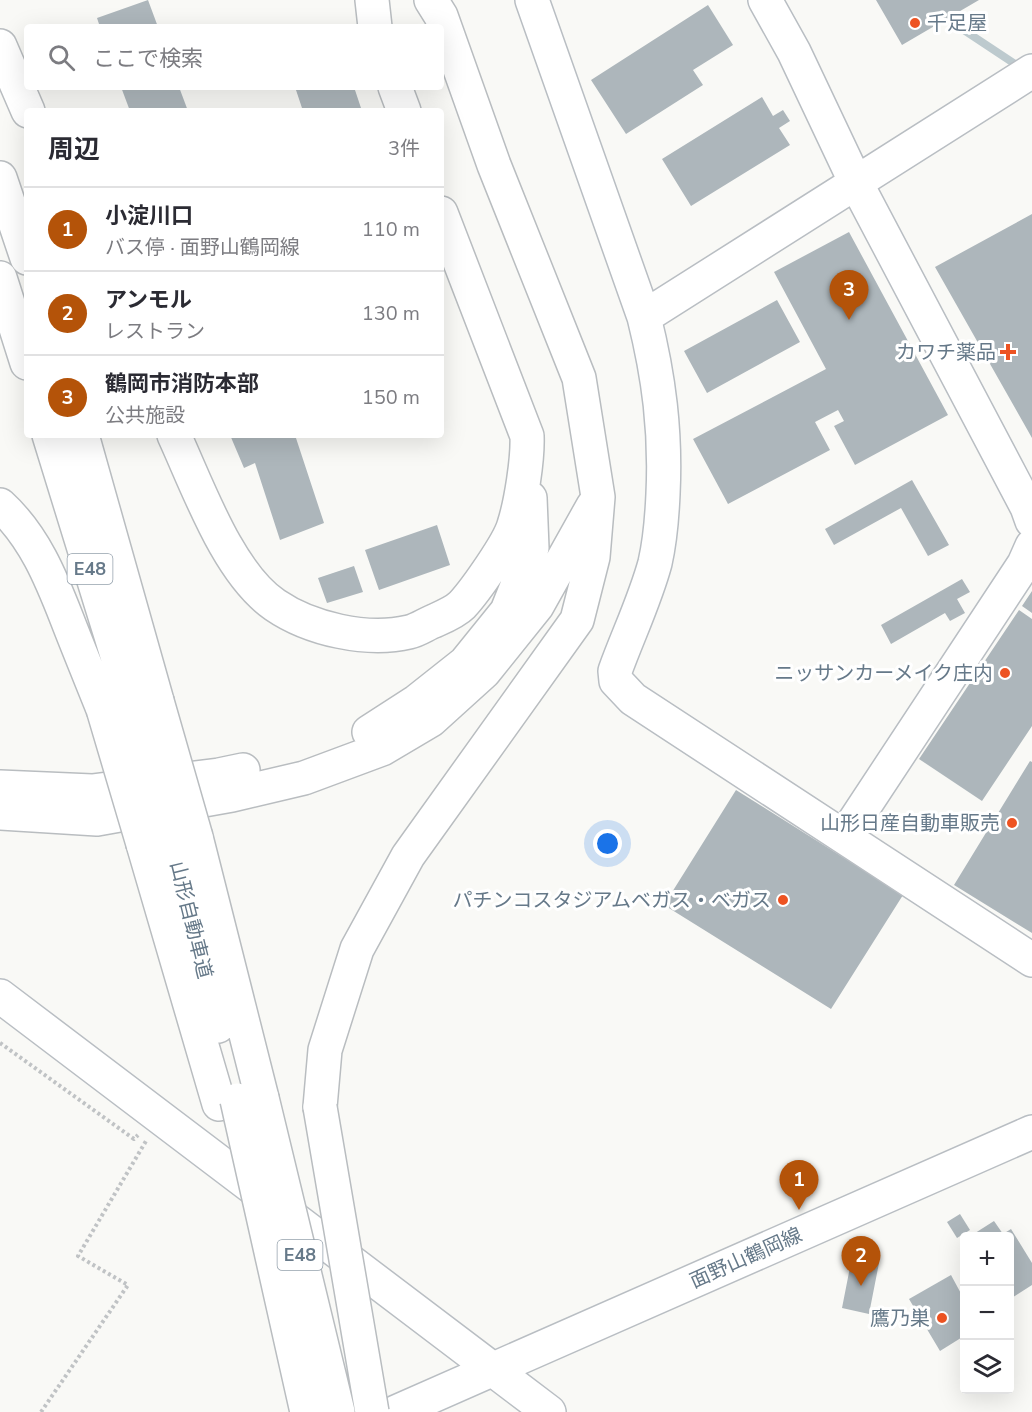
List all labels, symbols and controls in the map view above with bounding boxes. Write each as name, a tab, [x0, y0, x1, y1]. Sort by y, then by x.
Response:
place label: 千足屋	[927, 10, 987, 37]
marker: 千足屋	[908, 16, 922, 30]
search box	[24, 24, 444, 90]
icon: search	[45, 41, 78, 74]
text: ここで検索	[93, 44, 203, 74]
text: 周辺	[48, 132, 100, 167]
text: 3件	[388, 135, 420, 162]
text: 小淀川口	[105, 201, 193, 231]
text: 1	[62, 216, 74, 243]
text: 110 m	[362, 216, 420, 243]
text: バス停 · 面野山鶴岡線	[105, 234, 300, 261]
pin: 3	[830, 270, 868, 320]
text: アンモル	[105, 285, 192, 315]
text: 2	[62, 300, 74, 327]
text: 130 m	[362, 300, 420, 327]
text: レストラン	[105, 318, 205, 345]
place label: カワチ薬品	[896, 339, 996, 366]
marker: カワチ薬品	[1001, 345, 1015, 359]
text: 鶴岡市消防本部	[105, 369, 259, 399]
text: 3	[62, 384, 74, 411]
text: 150 m	[362, 384, 420, 411]
text: 公共施設	[105, 402, 185, 429]
road number: E48	[68, 554, 112, 584]
place label: ニッサンカーメイク庄内	[774, 660, 993, 687]
marker: ニッサンカーメイク庄内	[998, 666, 1012, 680]
place label: 山形日産自動車販売	[820, 810, 1000, 837]
marker: 山形日産自動車販売	[1005, 816, 1019, 830]
your location	[593, 829, 622, 858]
street label: 山形自動車道	[163, 859, 219, 981]
place label: パチンコスタジアムベガス・ベガス	[452, 887, 771, 914]
marker: パチンコスタジアムベガス・ベガス	[776, 893, 790, 907]
pin: 1	[780, 1160, 818, 1210]
street label: 面野山鶴岡線	[686, 1221, 806, 1295]
map controls	[960, 1232, 1014, 1394]
button: +	[960, 1232, 1014, 1286]
pin: 2	[842, 1236, 880, 1286]
road number: E48	[278, 1240, 322, 1270]
button: −	[960, 1286, 1014, 1340]
place label: 鷹乃巣	[870, 1305, 930, 1332]
marker: 鷹乃巣	[935, 1311, 949, 1325]
button: layers	[960, 1340, 1014, 1394]

